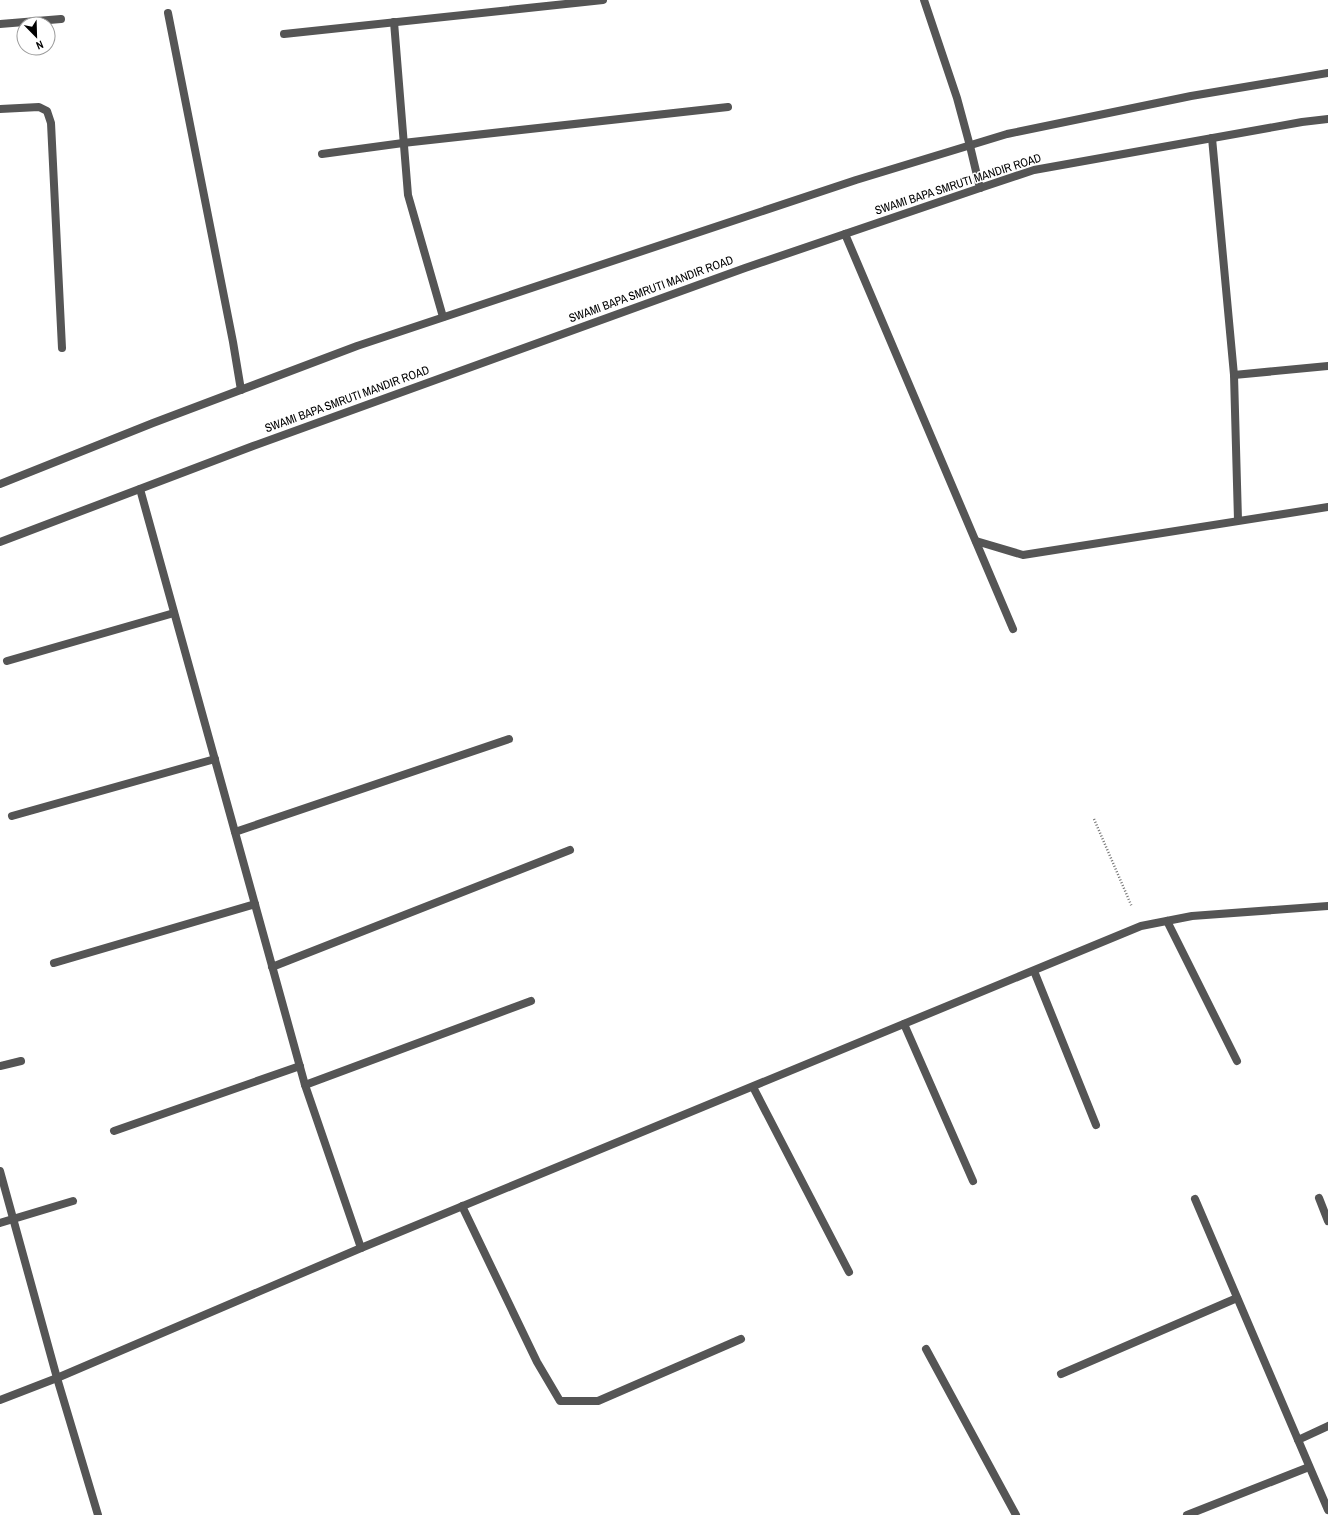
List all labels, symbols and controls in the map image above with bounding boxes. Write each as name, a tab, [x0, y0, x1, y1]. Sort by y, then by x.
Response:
north arrow	[16, 16, 56, 56]
text: N	[34, 37, 46, 53]
street label: SWAMI BAPA SMRUTI MANDIR ROAD	[873, 150, 1043, 218]
street label: SWAMI BAPA SMRUTI MANDIR ROAD	[567, 252, 735, 326]
street label: SWAMI BAPA SMRUTI MANDIR ROAD	[263, 362, 431, 436]

